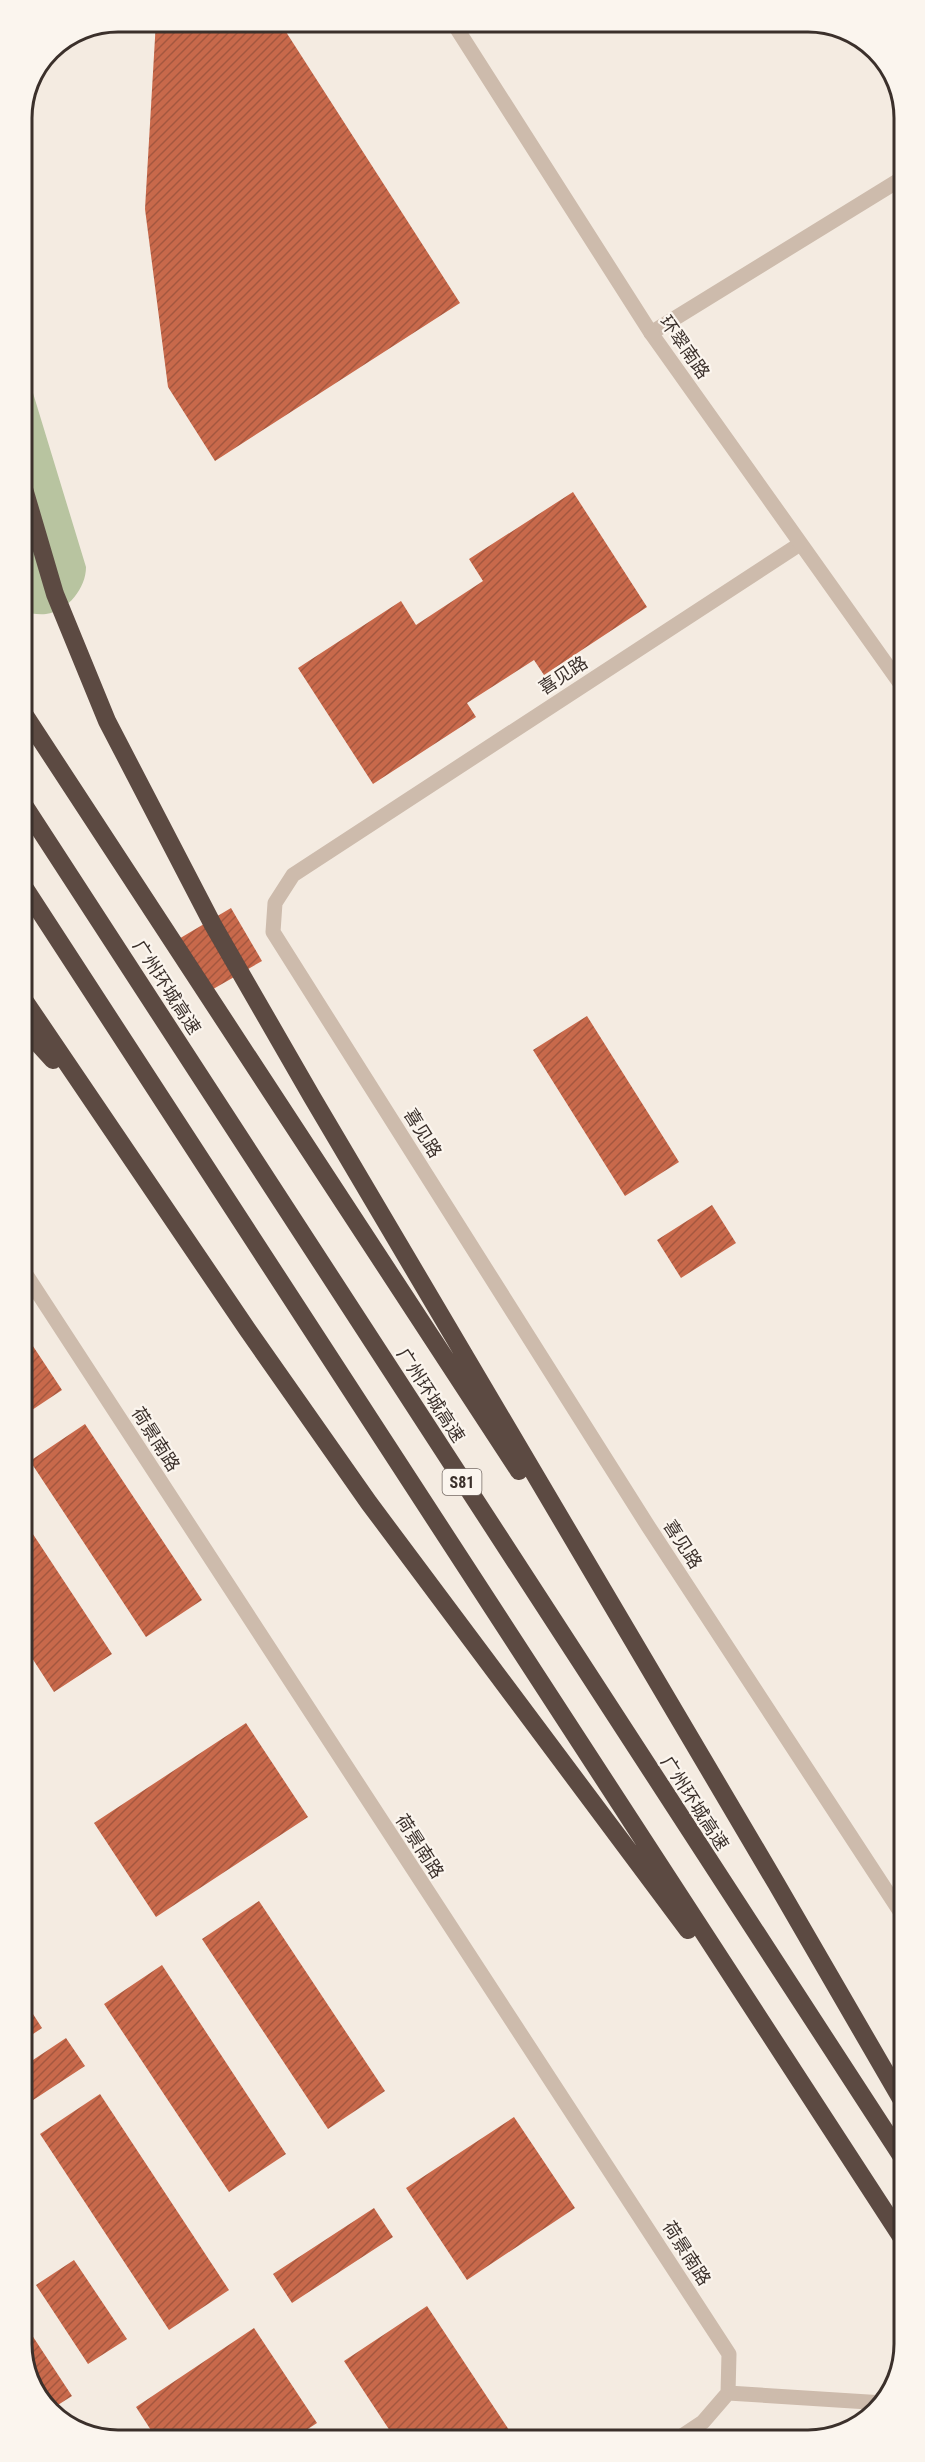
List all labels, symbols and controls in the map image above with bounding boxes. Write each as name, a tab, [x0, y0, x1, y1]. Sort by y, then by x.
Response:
street label: 环翠南路	[656, 311, 714, 383]
street label: 喜见路	[535, 651, 591, 699]
street label: 广州环城高速	[129, 936, 205, 1038]
street label: 喜见路	[400, 1105, 446, 1161]
street label: 广州环城高速	[393, 1344, 469, 1446]
street label: 荷景南路	[128, 1403, 184, 1475]
road number: S81	[442, 1469, 482, 1495]
street label: 喜见路	[659, 1516, 707, 1572]
street label: 广州环城高速	[657, 1752, 733, 1854]
street label: 荷景南路	[392, 1810, 448, 1882]
street label: 荷景南路	[659, 2217, 715, 2289]

